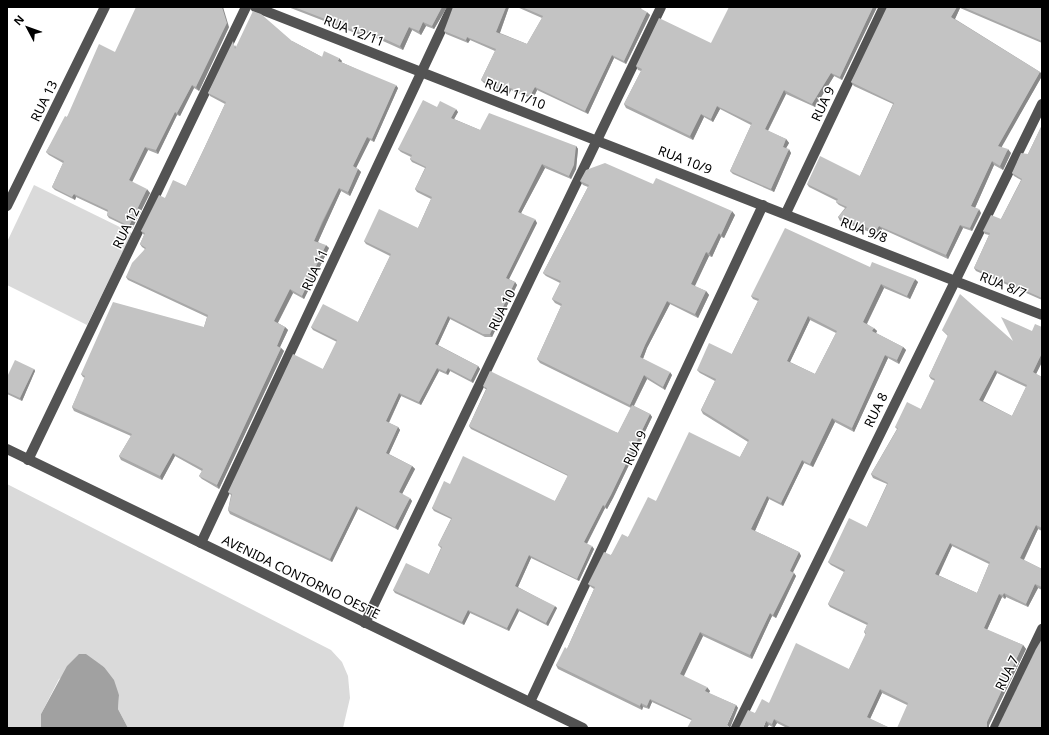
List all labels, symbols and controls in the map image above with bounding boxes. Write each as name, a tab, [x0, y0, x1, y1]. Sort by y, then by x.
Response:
north arrow	[8, 8, 48, 48]
text: N	[10, 12, 27, 28]
street label: RUA 12/11	[321, 12, 387, 50]
street label: RUA 11/10	[482, 75, 548, 113]
street label: RUA 13	[27, 78, 61, 124]
street label: RUA 9	[808, 84, 838, 124]
street label: RUA 10/9	[656, 143, 714, 177]
street label: RUA 12	[109, 205, 143, 251]
street label: RUA 9/8	[838, 214, 890, 246]
street label: RUA 11	[299, 247, 331, 293]
street label: RUA 8/7	[977, 269, 1029, 301]
street label: RUA 10	[485, 287, 519, 333]
street label: RUA 8	[861, 390, 891, 430]
street label: RUA 9	[620, 428, 650, 468]
street label: AVENIDA CONTORNO OESTE	[220, 532, 382, 622]
street label: RUA 7	[992, 653, 1022, 693]

